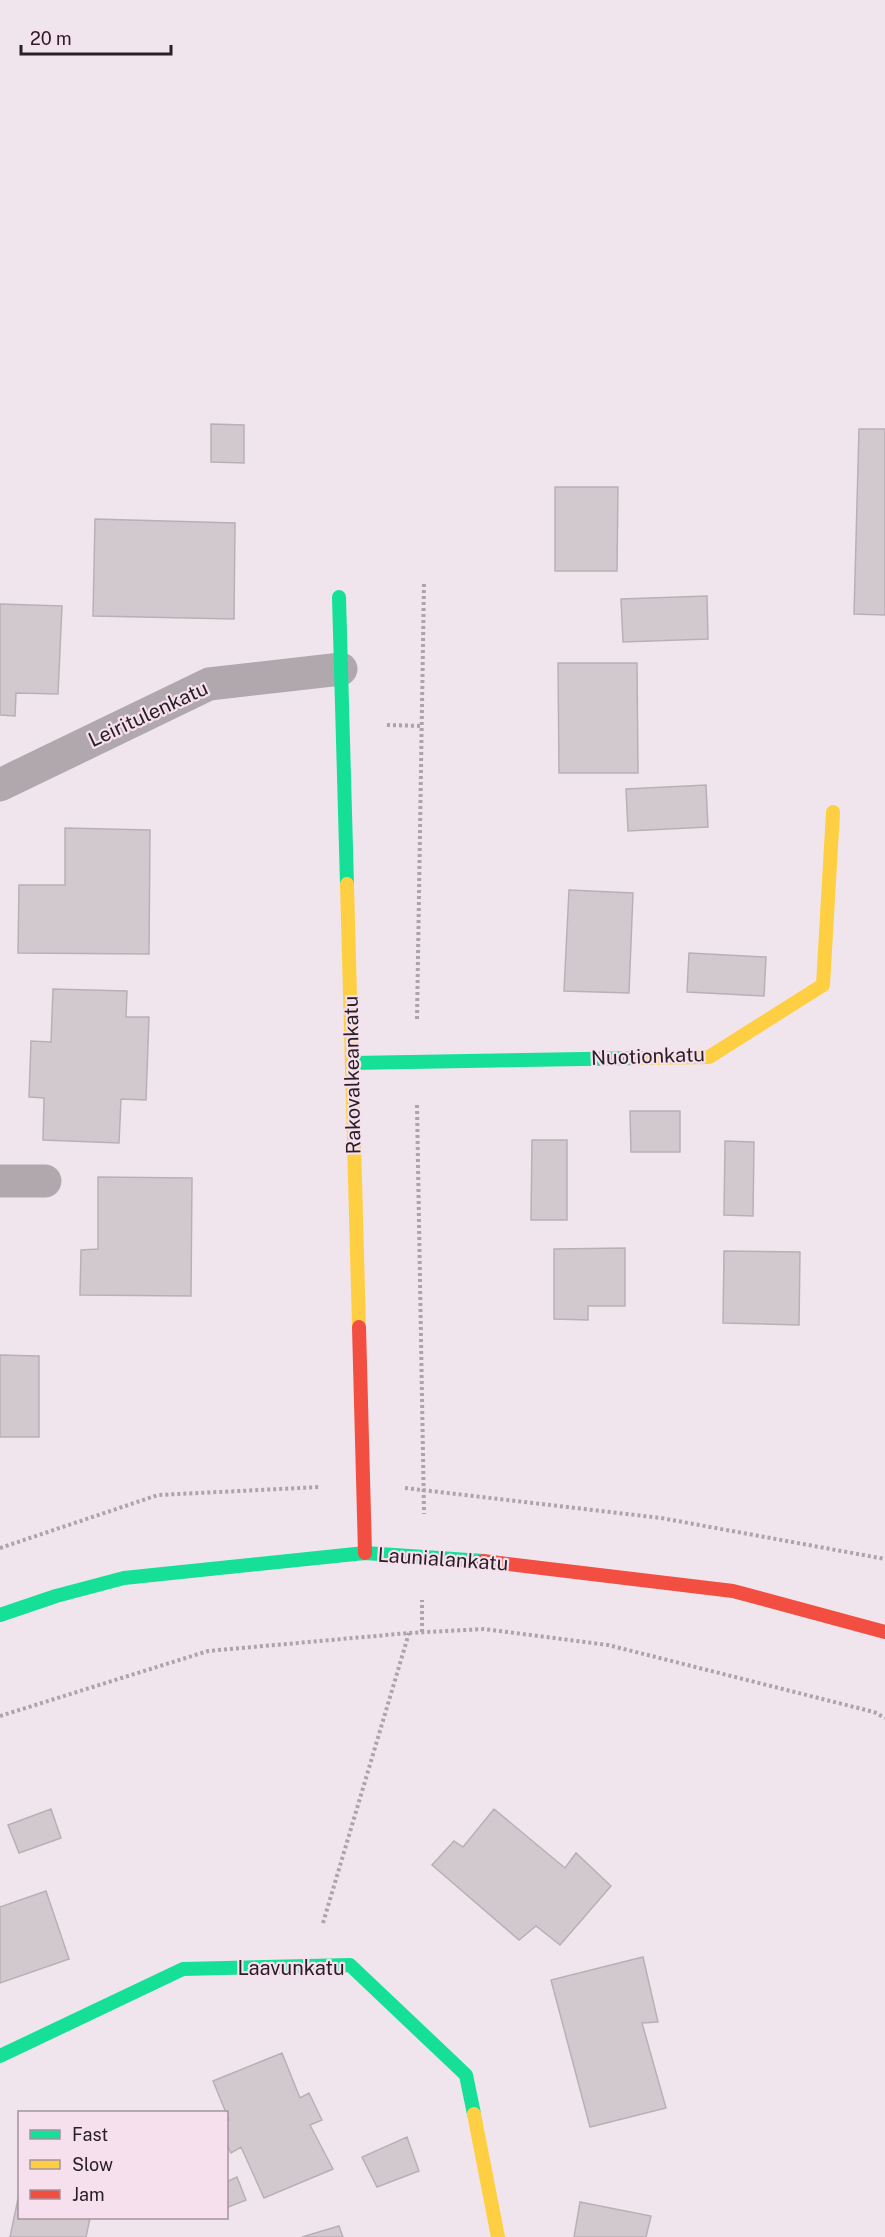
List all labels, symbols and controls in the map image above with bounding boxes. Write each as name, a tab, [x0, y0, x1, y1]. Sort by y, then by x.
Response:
scale bar	[21, 18, 171, 56]
text: 20 m	[30, 28, 72, 49]
street label: Leiritulenkatu	[84, 676, 212, 752]
street label: Rakovalkeankatu	[339, 996, 365, 1154]
street label: Nuotionkatu	[591, 1042, 705, 1070]
street label: Launialankatu	[377, 1542, 509, 1576]
street label: Laavunkatu	[237, 1956, 345, 1980]
legend	[18, 2111, 228, 2219]
text: Fast	[72, 2124, 108, 2145]
text: Slow	[72, 2154, 113, 2175]
text: Jam	[72, 2184, 105, 2205]

